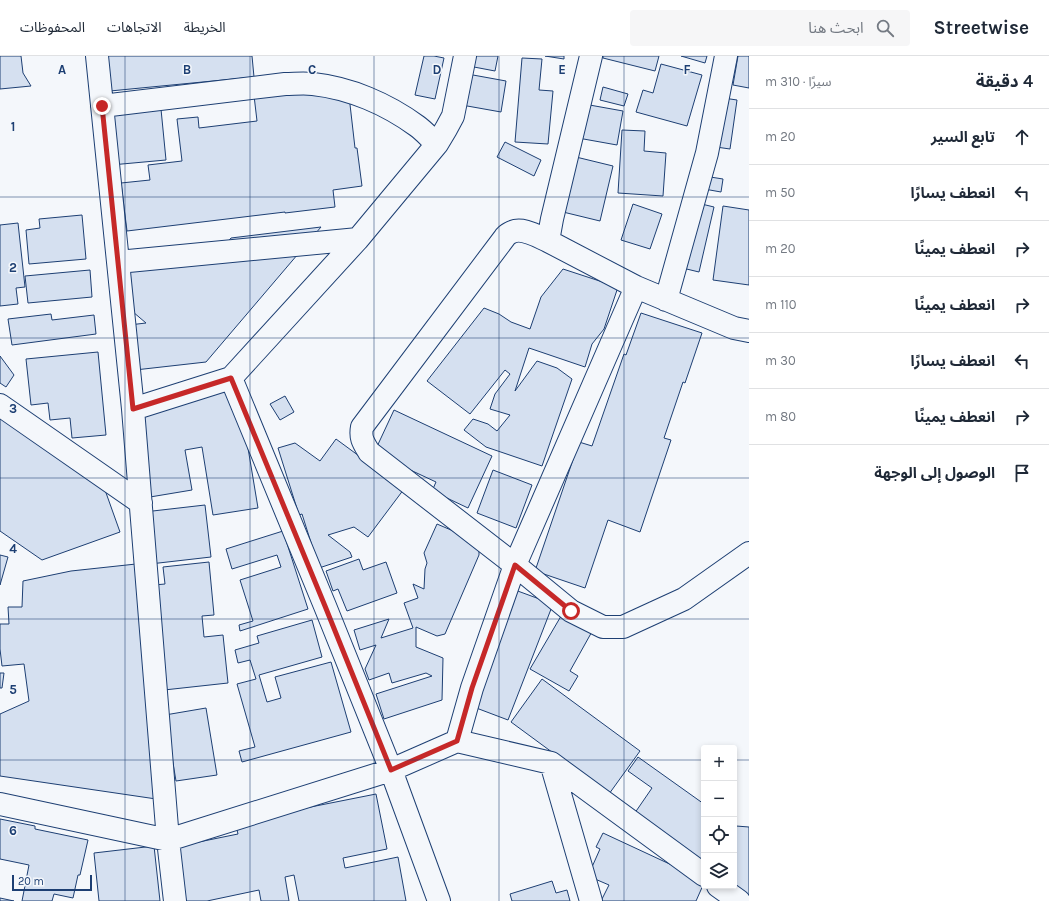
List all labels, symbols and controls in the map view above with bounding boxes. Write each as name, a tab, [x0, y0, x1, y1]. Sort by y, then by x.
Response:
search box	[630, 10, 910, 46]
icon: search	[874, 17, 896, 39]
text: Streetwise	[934, 17, 1029, 39]
text: المحفوظات	[20, 19, 85, 36]
text: الاتجاهات	[107, 19, 162, 36]
text: الخريطة	[184, 19, 226, 36]
text: ابحث هنا	[808, 19, 864, 37]
text: A	[58, 62, 66, 77]
text: B	[183, 62, 191, 77]
text: C	[308, 62, 316, 77]
text: D	[433, 62, 442, 77]
text: E	[558, 62, 566, 77]
text: F	[683, 62, 691, 77]
text: 4 دقيقة	[976, 71, 1033, 91]
text: سيرًا · 310 m	[765, 74, 831, 89]
route end	[93, 97, 111, 115]
text: 1	[11, 119, 15, 134]
icon: ahead	[1011, 126, 1033, 148]
text: تابع السير	[931, 128, 995, 146]
text: 20 m	[765, 129, 796, 144]
icon: left	[1011, 182, 1033, 204]
text: انعطف يسارًا	[911, 184, 995, 202]
text: 50 m	[765, 185, 795, 200]
icon: right	[1011, 238, 1033, 260]
text: انعطف يمينًا	[915, 240, 995, 258]
text: 20 m	[765, 241, 796, 256]
text: 2	[9, 260, 17, 275]
icon: right	[1011, 294, 1033, 316]
text: انعطف يمينًا	[915, 296, 995, 314]
text: 110 m	[765, 297, 797, 312]
icon: left	[1011, 350, 1033, 372]
text: انعطف يسارًا	[911, 352, 995, 370]
text: 30 m	[765, 353, 796, 368]
text: 3	[9, 401, 17, 416]
icon: right	[1011, 406, 1033, 428]
text: انعطف يمينًا	[915, 408, 995, 426]
text: 80 m	[765, 409, 796, 424]
icon: arrive	[1011, 462, 1033, 484]
text: الوصول إلى الوجهة	[874, 464, 995, 482]
text: 4	[9, 541, 17, 556]
route start	[562, 602, 580, 620]
text: 5	[9, 682, 17, 697]
map controls	[701, 745, 737, 889]
button: +	[701, 745, 737, 781]
button: −	[701, 781, 737, 817]
button: locate	[701, 817, 737, 853]
text: 6	[9, 823, 17, 838]
button: layers	[701, 853, 737, 889]
scale bar	[12, 873, 92, 892]
text: 20 m	[18, 875, 44, 888]

